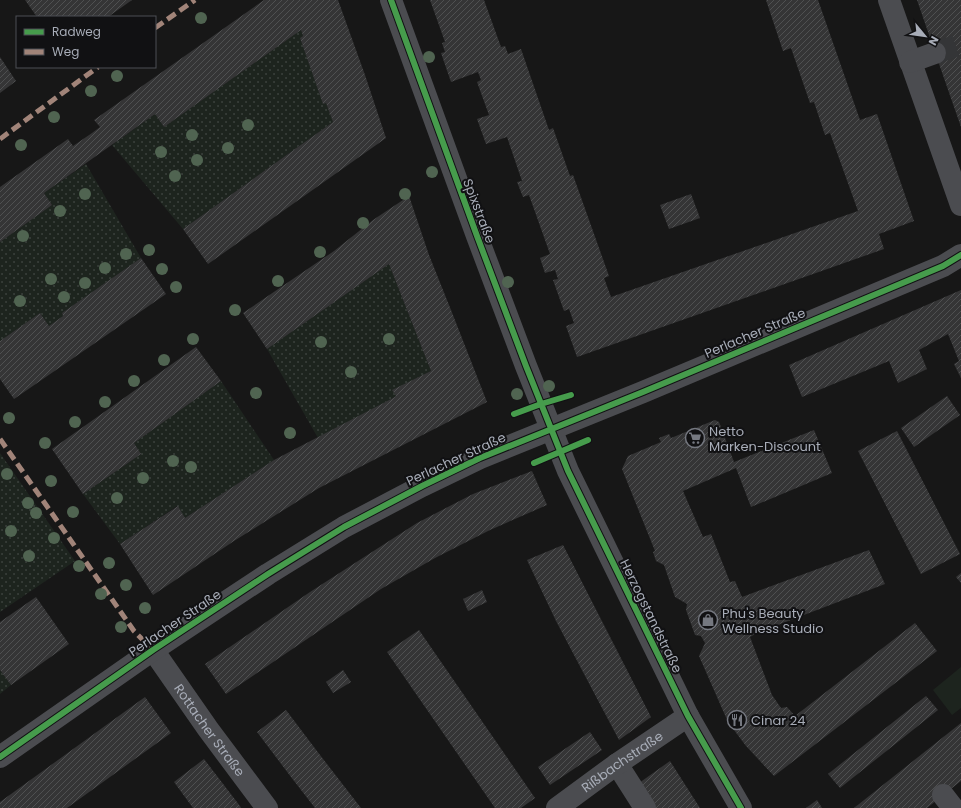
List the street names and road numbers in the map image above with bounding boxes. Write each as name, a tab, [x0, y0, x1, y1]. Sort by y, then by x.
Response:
street label: Spixstraße	[458, 176, 500, 246]
street label: Perlacher Straße	[702, 303, 808, 363]
street label: Perlacher Straße	[403, 428, 509, 490]
street label: Herzogstandstraße	[615, 556, 687, 676]
street label: Perlacher Straße	[125, 585, 225, 661]
street label: Rottacher Straße	[170, 680, 250, 780]
street label: Rißbachstraße	[577, 726, 667, 797]

